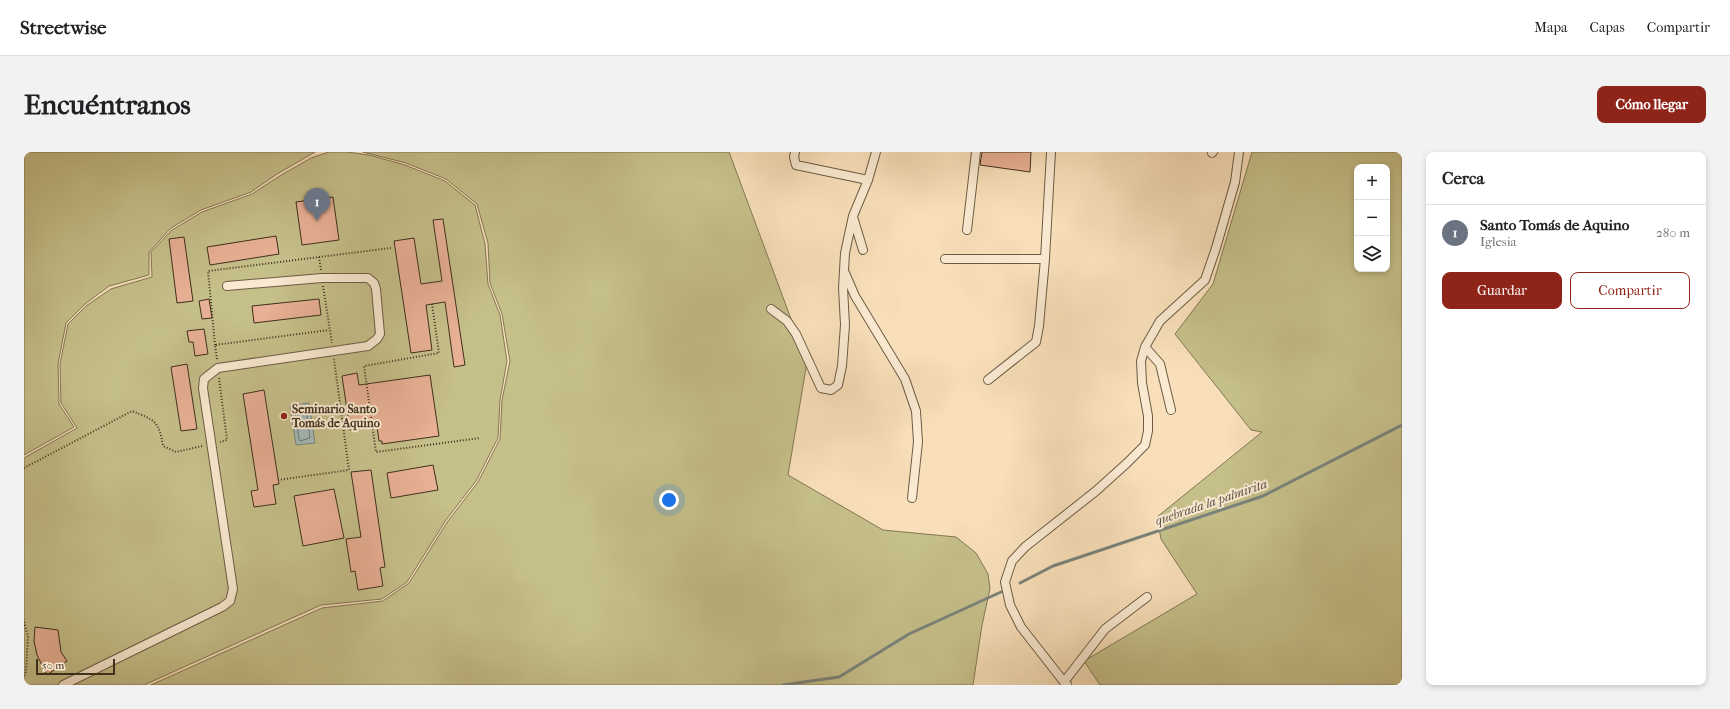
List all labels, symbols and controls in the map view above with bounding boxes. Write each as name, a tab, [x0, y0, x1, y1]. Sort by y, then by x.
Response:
text: Streetwise	[20, 17, 106, 39]
text: Mapa	[1534, 19, 1568, 36]
text: Capas	[1590, 19, 1625, 36]
text: Compartir	[1647, 19, 1710, 36]
button: Cómo llegar	[1597, 86, 1706, 123]
text: Encuéntranos	[24, 88, 191, 121]
map controls	[1354, 164, 1390, 272]
button: +	[1354, 164, 1390, 200]
text: Cerca	[1442, 168, 1484, 188]
pin: 1	[304, 188, 330, 221]
button: −	[1354, 200, 1390, 236]
text: Santo Tomás de Aquino	[1480, 216, 1629, 234]
text: 1	[1453, 225, 1457, 240]
text: 280 m	[1656, 225, 1690, 240]
text: Iglesia	[1480, 234, 1517, 249]
button: layers	[1354, 236, 1390, 272]
button: Guardar	[1442, 272, 1562, 309]
button: Compartir	[1570, 272, 1690, 309]
place label: Seminario Santo Tomás de Aquino	[291, 402, 380, 431]
marker: Seminario Santo Tomás de Aquino	[279, 411, 289, 421]
water label: quebrada la palmirita	[1153, 476, 1269, 528]
your location	[659, 490, 679, 510]
scale bar	[36, 657, 115, 676]
text: 50 m	[42, 659, 64, 672]

